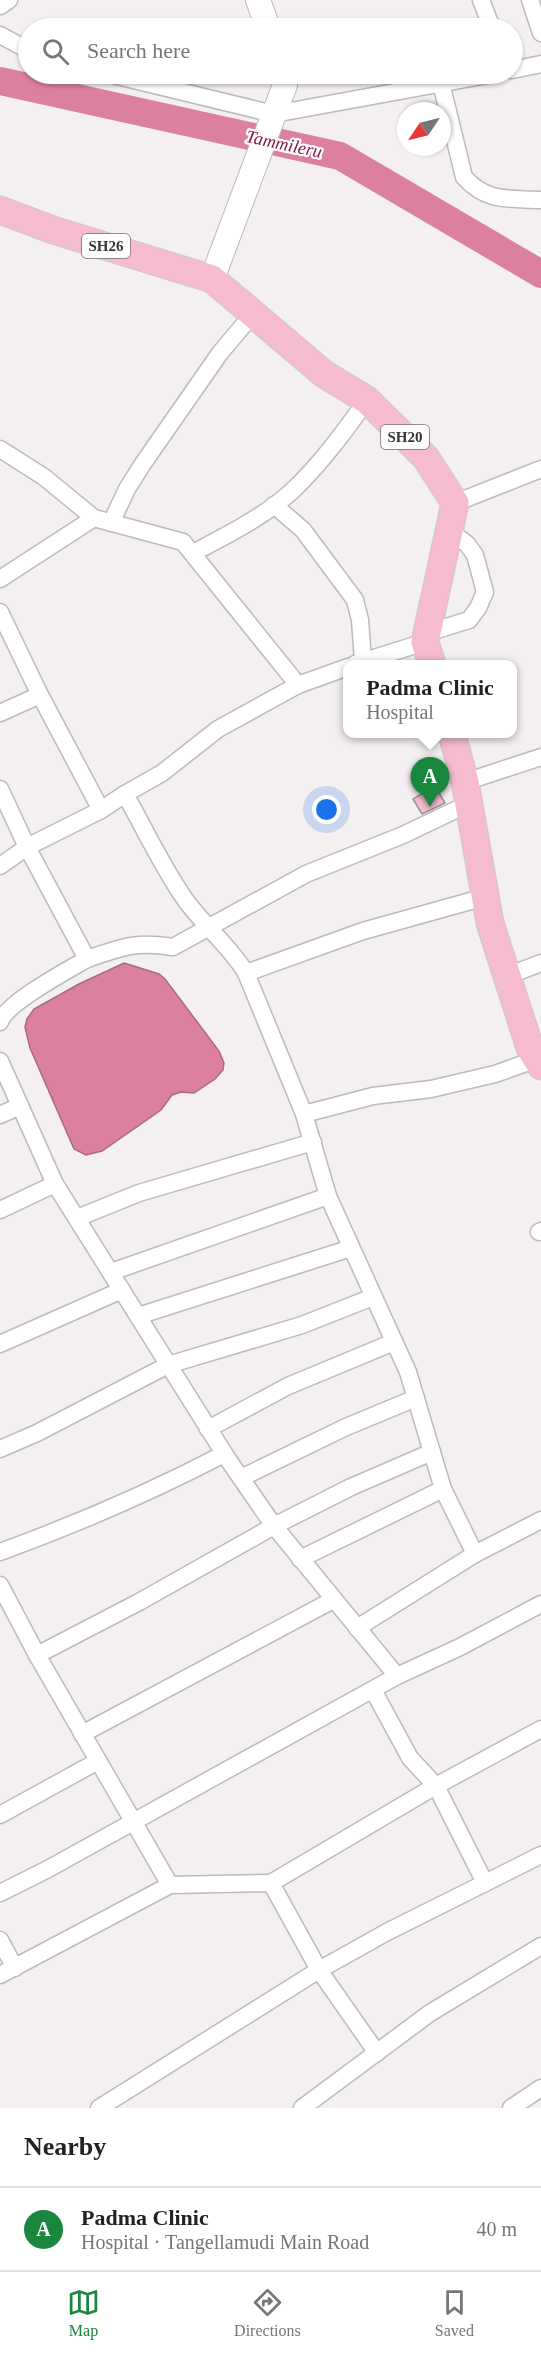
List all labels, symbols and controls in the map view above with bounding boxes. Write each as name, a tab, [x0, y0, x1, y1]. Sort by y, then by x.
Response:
search box	[18, 18, 523, 84]
icon: search	[39, 35, 72, 68]
text: Search here	[87, 38, 190, 63]
north arrow	[397, 102, 451, 156]
water label: Tammileru	[244, 126, 324, 162]
road number: SH26	[82, 234, 130, 258]
road number: SH20	[381, 425, 429, 449]
popup	[343, 660, 517, 738]
text: Padma Clinic	[366, 675, 494, 700]
text: Hospital	[366, 701, 434, 723]
pin: A	[410, 758, 450, 807]
your location	[312, 795, 341, 824]
text: Nearby	[24, 2132, 106, 2161]
text: Padma Clinic	[81, 2205, 209, 2230]
text: A	[36, 2218, 51, 2240]
text: 40 m	[476, 2218, 517, 2240]
text: Hospital · Tangellamudi Main Road	[81, 2231, 369, 2253]
tab: Map	[67, 2286, 100, 2340]
tab: Directions	[234, 2286, 301, 2340]
tab: Saved	[435, 2286, 474, 2340]

